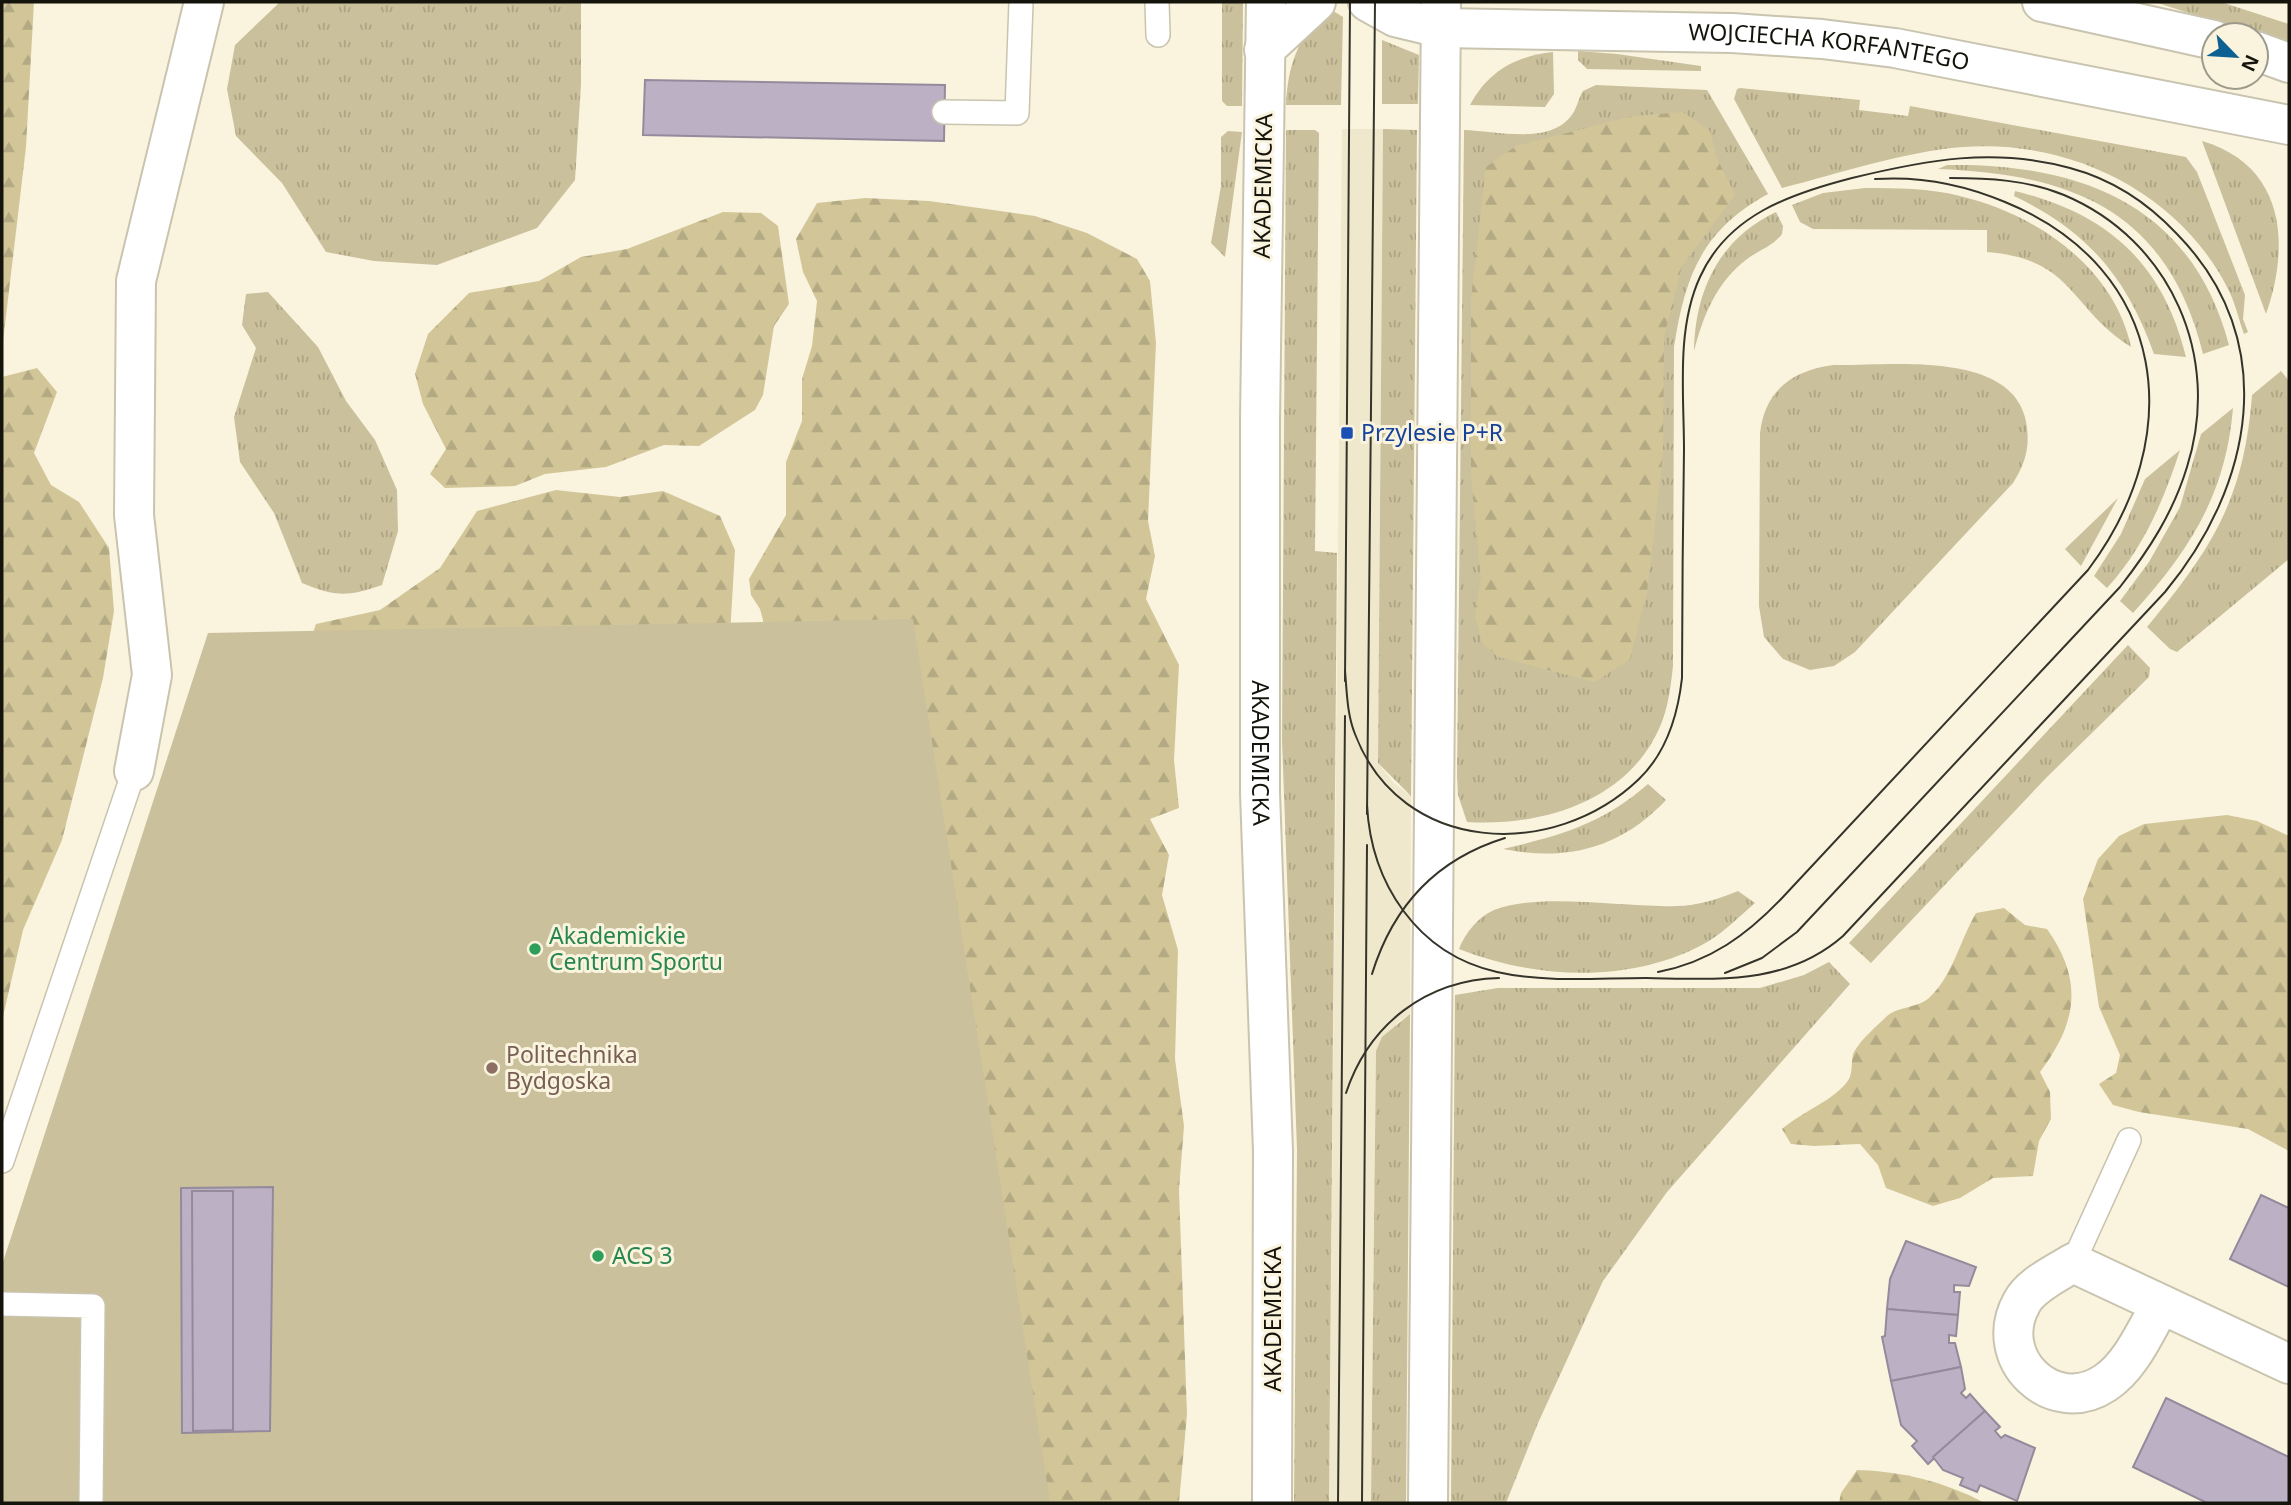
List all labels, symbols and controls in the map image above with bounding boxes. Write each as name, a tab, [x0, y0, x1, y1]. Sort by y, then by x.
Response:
street label: WOJCIECHA KORFANTEGO	[1688, 15, 1972, 77]
north arrow	[2200, 21, 2270, 91]
text: N	[2235, 51, 2265, 76]
street label: AKADEMICKA	[1245, 113, 1279, 259]
place label: Przylesie P+R	[1361, 416, 1503, 448]
marker: Przylesie P+R	[1339, 425, 1355, 441]
street label: AKADEMICKA	[1245, 680, 1278, 826]
place label: Akademickie Centrum Sportu	[549, 919, 723, 977]
marker: Akademickie Centrum Sportu	[527, 941, 543, 957]
place label: Politechnika Bydgoska	[506, 1038, 638, 1096]
marker: Politechnika Bydgoska	[484, 1060, 500, 1076]
place label: ACS 3	[612, 1239, 673, 1271]
street label: AKADEMICKA	[1256, 1246, 1288, 1392]
marker: ACS 3	[590, 1248, 606, 1264]

